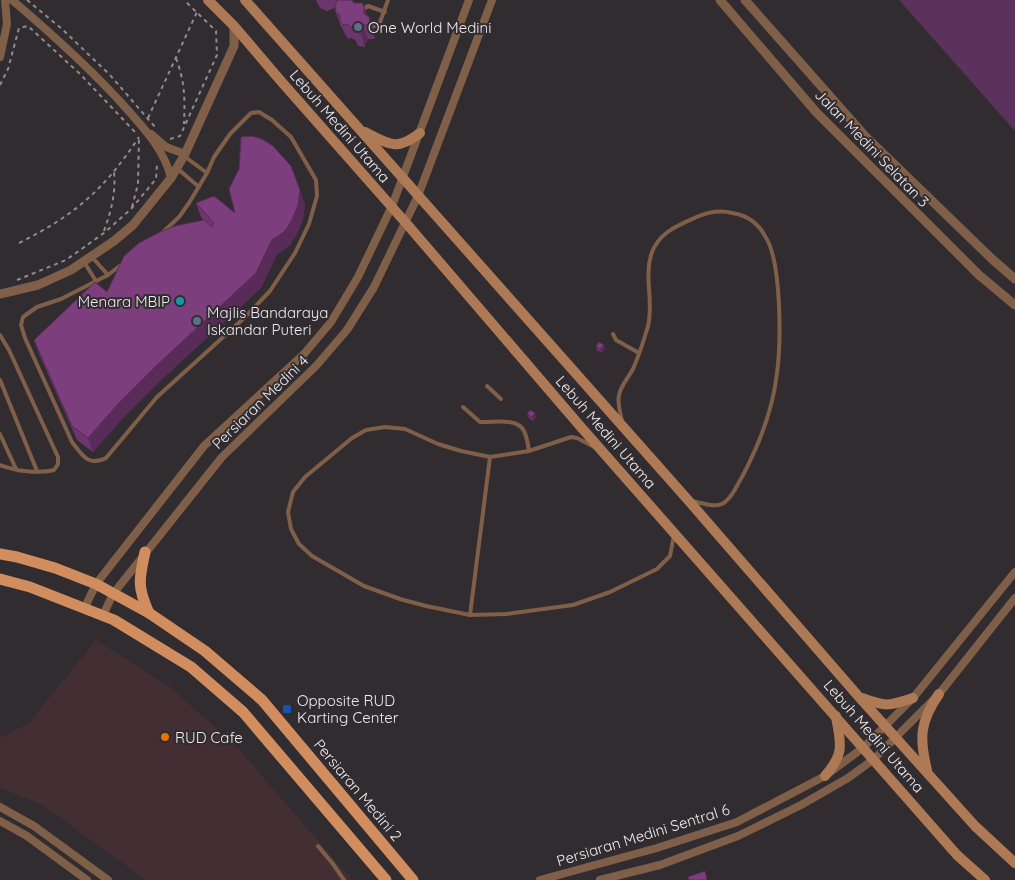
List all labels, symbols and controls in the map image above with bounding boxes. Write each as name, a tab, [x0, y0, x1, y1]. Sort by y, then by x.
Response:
place label: One World Medini	[368, 18, 491, 37]
marker: One World Medini	[352, 21, 364, 33]
street label: Lebuh Medini Utama	[286, 66, 394, 186]
street label: Jalan Medini Selatan 3	[811, 85, 933, 211]
place label: Menara MBIP	[78, 292, 170, 311]
marker: Menara MBIP	[174, 295, 186, 307]
place label: Majlis Bandaraya Iskandar Puteri	[207, 303, 328, 339]
marker: Majlis Bandaraya Iskandar Puteri	[191, 315, 203, 327]
street label: Persiaran Medini 4	[208, 351, 312, 453]
street label: Lebuh Medini Utama	[552, 372, 660, 492]
street label: Lebuh Medini Utama	[820, 676, 928, 796]
place label: Opposite RUD Karting Center	[297, 691, 399, 727]
marker: Opposite RUD Karting Center	[281, 703, 293, 715]
place label: RUD Cafe	[175, 728, 243, 747]
marker: RUD Cafe	[159, 731, 171, 743]
street label: Persiaran Medini 2	[310, 735, 406, 845]
street label: Persiaran Medini Sentral 6	[554, 800, 732, 870]

